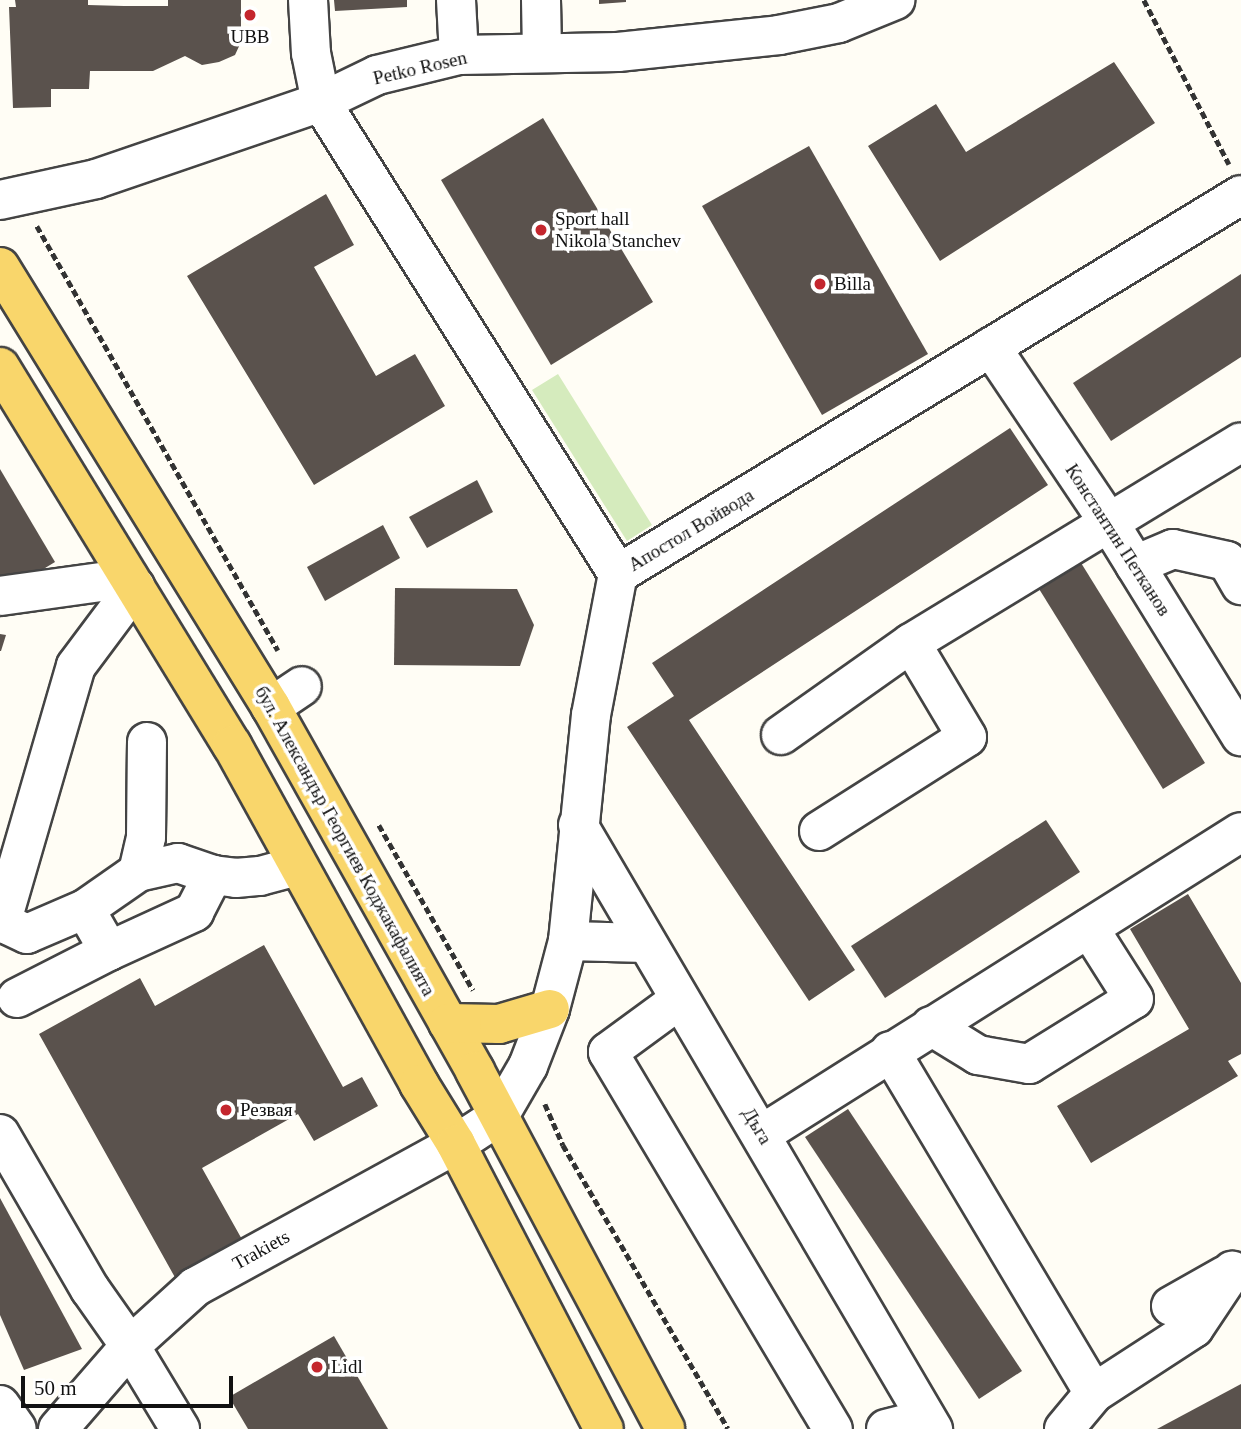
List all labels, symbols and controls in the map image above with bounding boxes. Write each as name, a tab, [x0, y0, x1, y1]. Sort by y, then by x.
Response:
marker: UBB	[242, 7, 258, 23]
place label: UBB	[230, 26, 270, 48]
street label: Petko Rosen	[371, 46, 469, 90]
place label: Sport hall Nikola Stanchev	[555, 208, 681, 252]
marker: Sport hall Nikola Stanchev	[533, 222, 549, 238]
place label: Billa	[834, 273, 871, 295]
marker: Billa	[812, 276, 828, 292]
street label: Константин Петканов	[1060, 460, 1176, 620]
street label: Апостол Войвода	[624, 484, 758, 576]
street label: бул. Александър Георгиев Коджакафалията	[250, 682, 440, 1000]
place label: Резвая	[240, 1099, 292, 1121]
marker: Резвая	[218, 1102, 234, 1118]
street label: Дъга	[737, 1103, 777, 1149]
street label: Trakiets	[229, 1225, 293, 1275]
place label: Lidl	[331, 1356, 363, 1378]
marker: Lidl	[309, 1359, 325, 1375]
scale bar	[24, 1362, 236, 1406]
text: 50 m	[34, 1376, 77, 1400]

